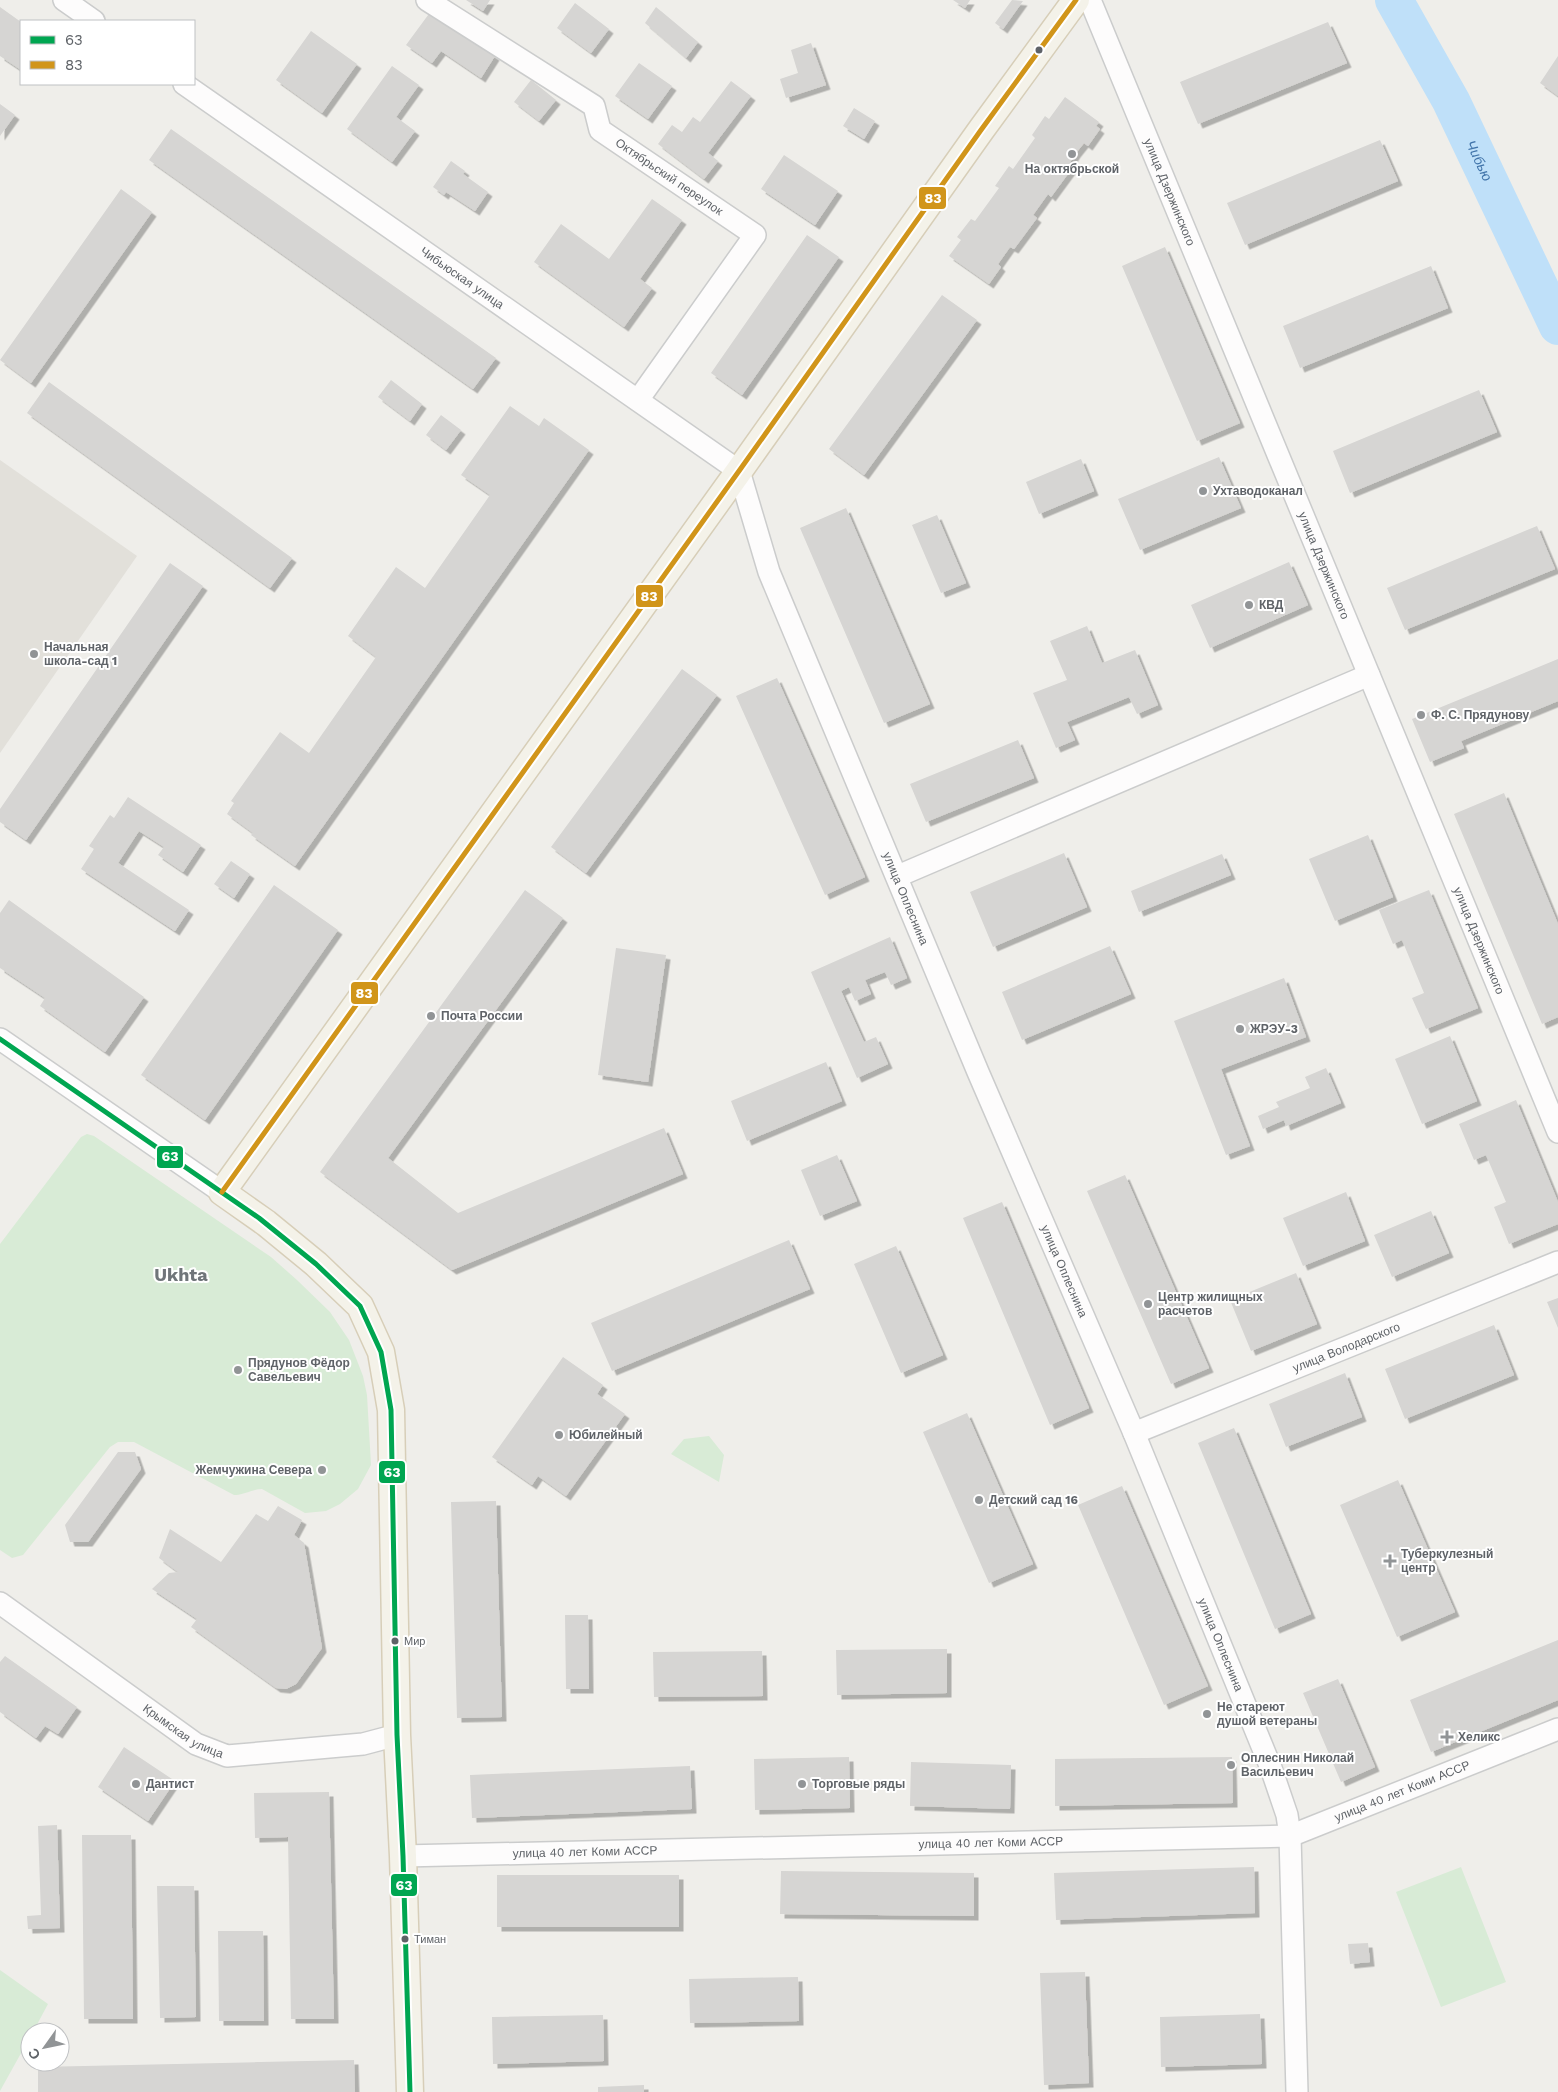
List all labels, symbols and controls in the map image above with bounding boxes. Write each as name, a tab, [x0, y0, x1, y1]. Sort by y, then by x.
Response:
legend	[20, 20, 195, 85]
text: 63	[65, 31, 83, 49]
unlabelled marker	[1034, 45, 1044, 55]
text: 83	[65, 56, 83, 74]
street label: Октябрьский переулок	[613, 136, 726, 219]
street label: улица Дзержинского	[1141, 137, 1198, 248]
water label: Чибью	[1463, 138, 1496, 184]
marker: На октябрьской	[1066, 148, 1078, 160]
place label: На октябрьской	[1025, 162, 1119, 176]
line badge: 83	[918, 186, 947, 210]
text: 83	[925, 190, 941, 206]
street label: Чибьюская улица	[418, 244, 507, 312]
place label: Ухтаводоканал	[1213, 484, 1303, 498]
marker: Ухтаводоканал	[1197, 485, 1209, 497]
street label: улица Дзержинского	[1295, 510, 1352, 622]
line badge: 83	[635, 584, 664, 608]
text: 83	[641, 588, 657, 604]
place label: КВД	[1259, 598, 1284, 612]
marker: КВД	[1243, 599, 1255, 611]
place label: Начальная школа-сад 1	[44, 640, 117, 668]
marker: Начальная школа-сад 1	[28, 648, 40, 660]
place label: Ф. С. Прядунову	[1431, 708, 1530, 722]
marker: Ф. С. Прядунову	[1415, 709, 1427, 721]
street label: улица Оплеснина	[880, 850, 931, 947]
street label: улица Дзержинского	[1451, 885, 1507, 997]
line badge: 83	[350, 981, 379, 1005]
text: 83	[356, 985, 372, 1001]
place label: Почта России	[441, 1009, 523, 1023]
marker: Почта России	[425, 1010, 437, 1022]
place label: ЖРЭУ-3	[1249, 1022, 1298, 1036]
marker: ЖРЭУ-3	[1234, 1023, 1246, 1035]
line badge: 63	[156, 1145, 184, 1169]
text: 63	[162, 1148, 178, 1164]
street label: улица Оплеснина	[1038, 1223, 1090, 1320]
district label: Ukhta	[154, 1264, 208, 1285]
place label: Центр жилищных расчетов	[1158, 1290, 1263, 1318]
marker: Центр жилищных расчетов	[1142, 1298, 1154, 1310]
street label: улица Володарского	[1291, 1319, 1402, 1375]
place label: Прядунов Фёдор Савельевич	[248, 1356, 350, 1384]
marker: Прядунов Фёдор Савельевич	[232, 1364, 244, 1376]
place label: Юбилейный	[569, 1428, 643, 1442]
marker: Юбилейный	[553, 1429, 565, 1441]
line badge: 63	[378, 1460, 406, 1484]
place label: Жемчужина Севера	[194, 1463, 312, 1477]
marker: Жемчужина Севера	[316, 1464, 328, 1476]
text: 63	[384, 1464, 400, 1480]
place label: Детский сад 16	[989, 1493, 1078, 1507]
marker: Детский сад 16	[973, 1494, 985, 1506]
place label: Туберкулезный центр	[1401, 1547, 1493, 1575]
marker: Туберкулезный центр	[1383, 1554, 1397, 1568]
street label: улица Оплеснина	[1195, 1596, 1246, 1694]
place label: Мир	[404, 1635, 425, 1648]
marker: Мир	[390, 1636, 400, 1646]
place label: Не стареют душой ветераны	[1217, 1700, 1317, 1728]
street label: Крымская улица	[140, 1701, 226, 1761]
marker: Не стареют душой ветераны	[1201, 1708, 1213, 1720]
marker: Хеликс	[1440, 1730, 1454, 1744]
place label: Хеликс	[1458, 1730, 1501, 1744]
place label: Оплеснин Николай Васильевич	[1241, 1751, 1354, 1779]
street label: улица 40 лет Коми АССР	[1332, 1758, 1472, 1825]
marker: Оплеснин Николай Васильевич	[1225, 1759, 1237, 1771]
place label: Дантист	[146, 1777, 194, 1791]
place label: Торговые ряды	[812, 1777, 905, 1791]
marker: Дантист	[130, 1778, 142, 1790]
marker: Торговые ряды	[796, 1778, 808, 1790]
street label: улица 40 лет Коми АССР	[918, 1834, 1063, 1851]
street label: улица 40 лет Коми АССР	[512, 1843, 657, 1861]
line badge: 63	[390, 1873, 418, 1897]
text: 63	[396, 1877, 412, 1893]
place label: Тиман	[414, 1933, 446, 1946]
marker: Тиман	[400, 1934, 410, 1944]
north arrow	[20, 2022, 70, 2072]
text: С	[25, 2045, 44, 2063]

